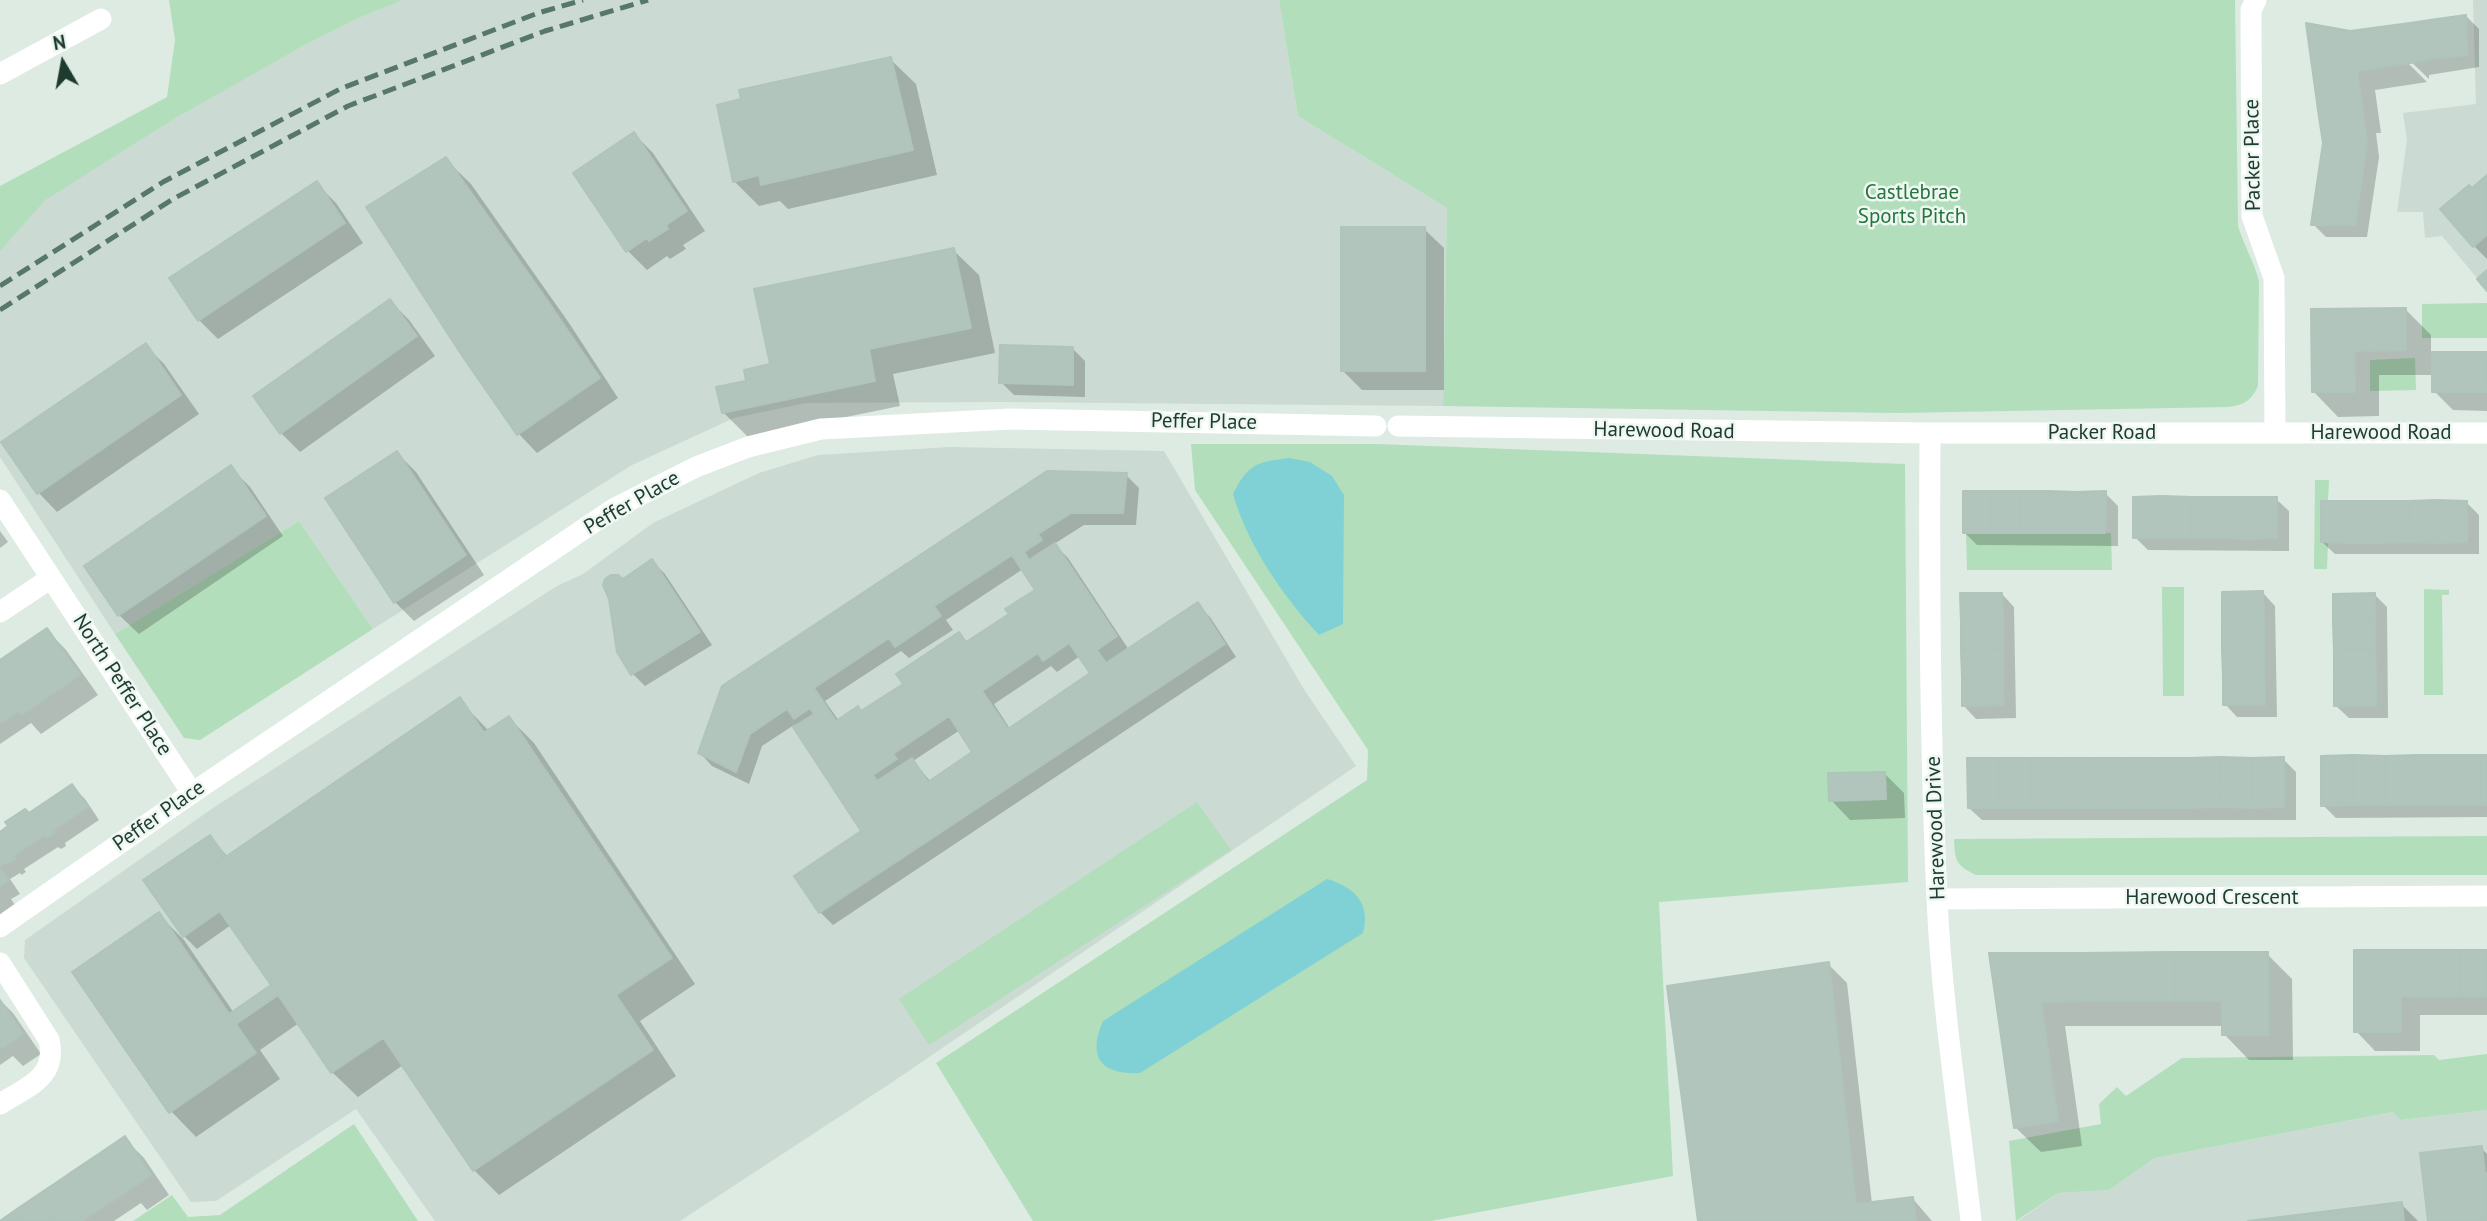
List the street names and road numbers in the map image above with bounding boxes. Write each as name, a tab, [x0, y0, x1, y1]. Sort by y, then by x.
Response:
street label: Packer Place	[2239, 99, 2267, 211]
street label: Peffer Place	[1151, 408, 1257, 436]
street label: Harewood Road	[1593, 417, 1735, 445]
street label: Packer Road	[2048, 420, 2156, 446]
street label: Harewood Road	[2310, 420, 2452, 446]
street label: Peffer Place	[580, 466, 684, 540]
street label: North Peffer Place	[67, 610, 177, 760]
street label: Harewood Drive	[1921, 756, 1951, 900]
street label: Peffer Place	[108, 775, 210, 857]
street label: Harewood Crescent	[2125, 885, 2299, 911]

